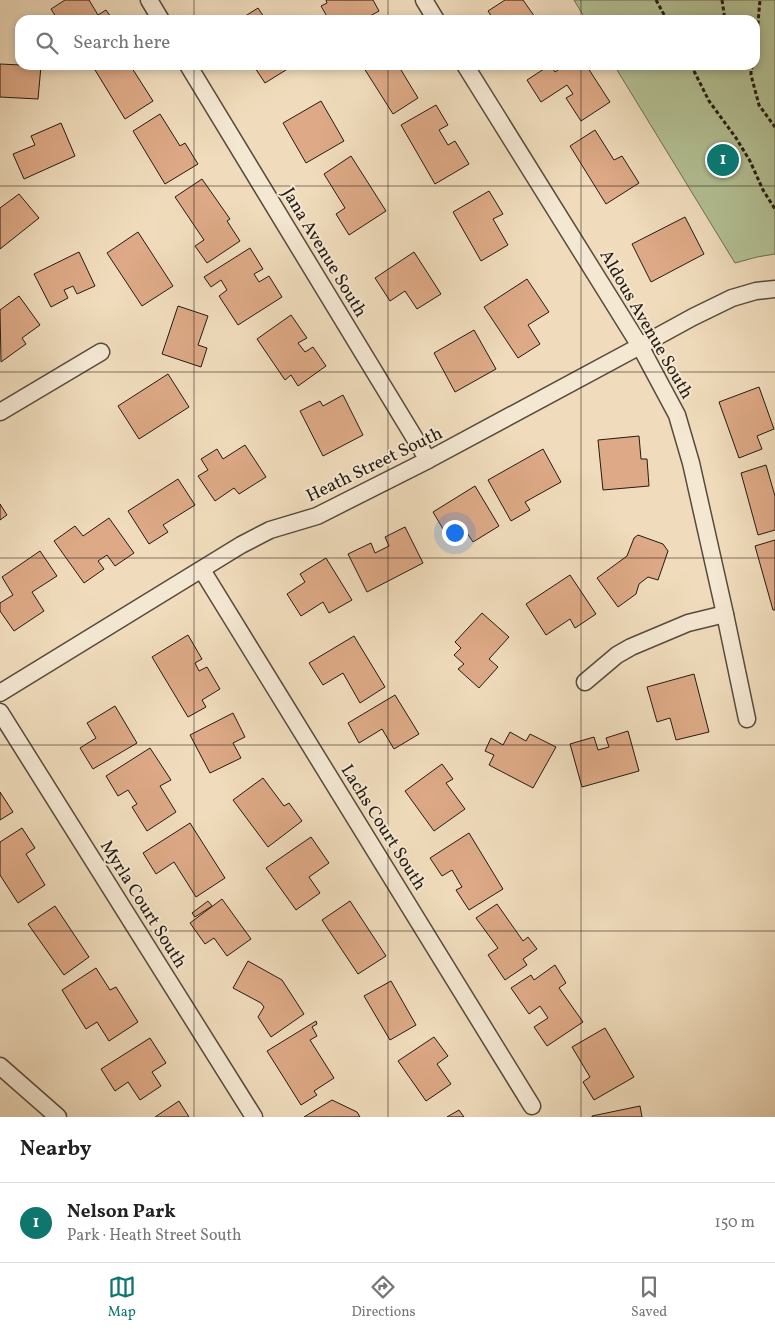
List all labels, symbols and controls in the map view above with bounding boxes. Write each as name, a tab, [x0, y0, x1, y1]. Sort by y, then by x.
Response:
search box	[15, 15, 760, 70]
icon: search	[33, 29, 61, 57]
text: Search here	[73, 30, 170, 56]
pin: 1	[707, 141, 739, 179]
street label: Jana Avenue South	[275, 183, 373, 323]
street label: Aldous Avenue South	[593, 246, 699, 404]
street label: Heath Street South	[302, 421, 447, 509]
your location	[442, 520, 468, 546]
street label: Lachs Court South	[334, 760, 432, 896]
street label: Myrla Court South	[93, 836, 192, 974]
text: Nearby	[20, 1135, 91, 1164]
text: Nelson Park	[67, 1199, 176, 1225]
text: 1	[33, 1212, 39, 1234]
text: 150 m	[714, 1212, 755, 1234]
text: Park · Heath Street South	[67, 1225, 242, 1247]
tab: Map	[108, 1273, 136, 1322]
tab: Directions	[351, 1273, 416, 1322]
tab: Saved	[631, 1273, 667, 1322]

